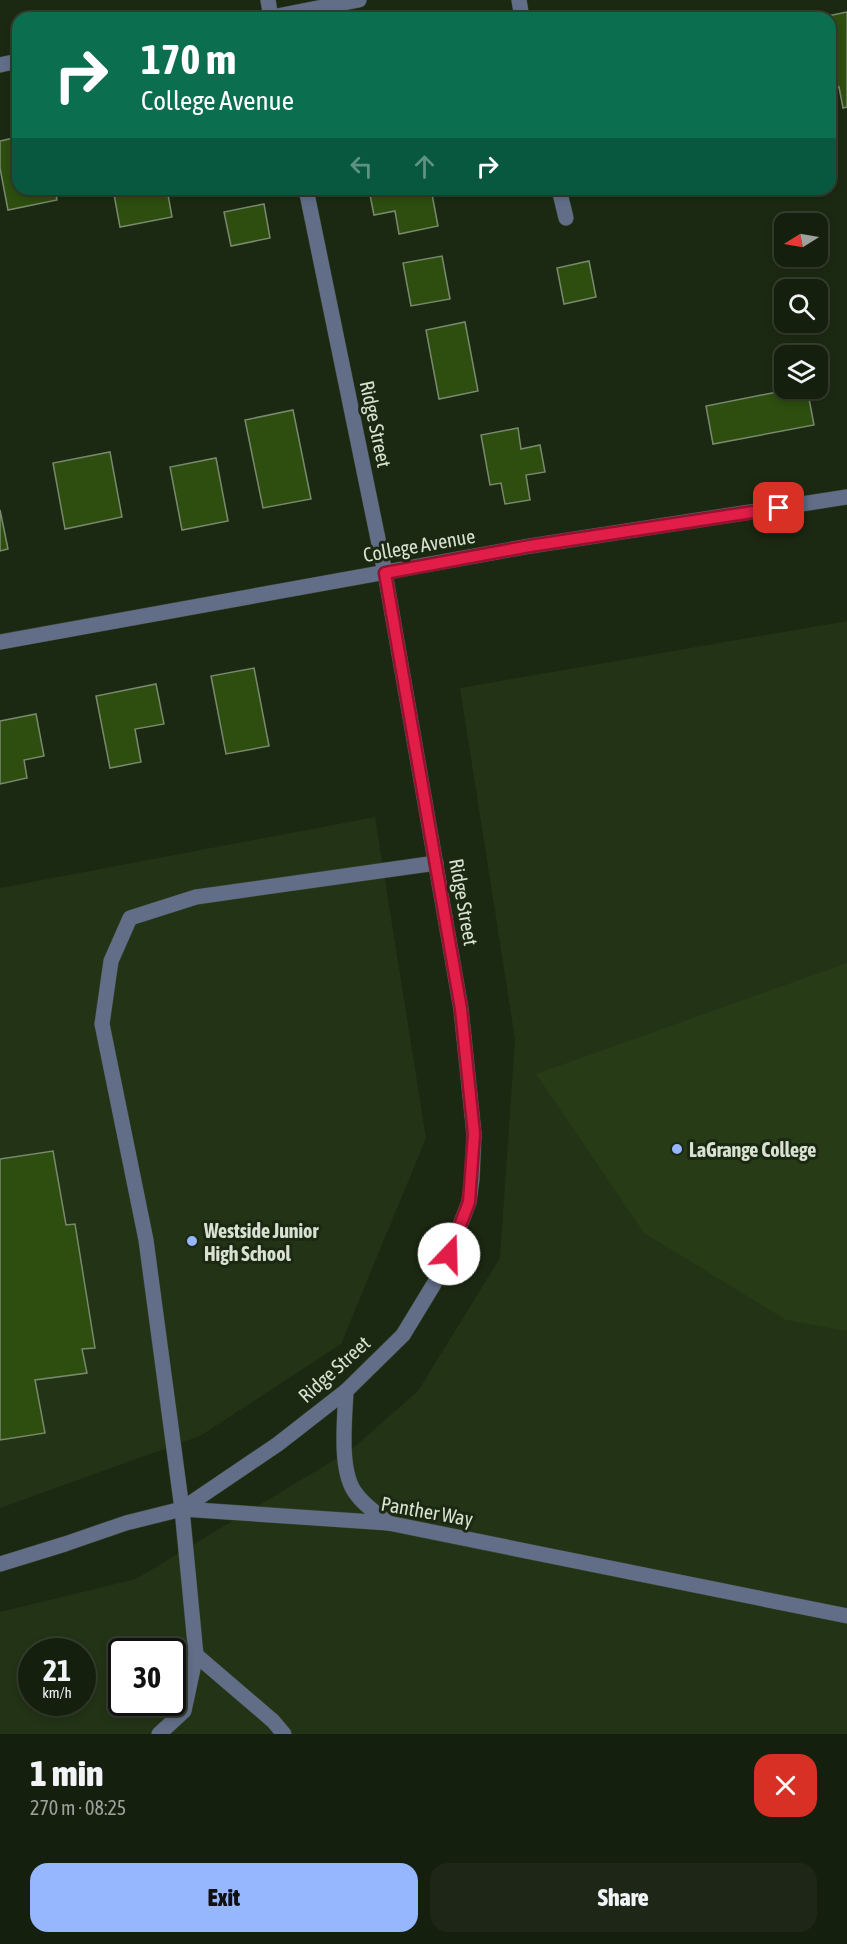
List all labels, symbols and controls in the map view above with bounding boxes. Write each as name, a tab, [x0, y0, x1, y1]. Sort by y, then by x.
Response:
text: 170 m	[141, 35, 236, 83]
icon: right	[42, 36, 120, 114]
text: College Avenue	[141, 85, 294, 116]
icon: left	[345, 150, 378, 183]
icon: ahead	[408, 150, 441, 183]
icon: right	[471, 150, 504, 183]
north arrow	[774, 213, 828, 267]
map controls	[774, 213, 828, 399]
button: search	[774, 279, 828, 333]
button: layers	[774, 345, 828, 399]
street label: Ridge Street	[356, 379, 396, 470]
pin	[753, 482, 804, 533]
icon: arrive	[762, 491, 795, 524]
street label: College Avenue	[361, 524, 477, 566]
street label: Ridge Street	[445, 857, 483, 948]
place label: LaGrange College	[689, 1138, 816, 1161]
marker: LaGrange College	[670, 1142, 684, 1156]
place label: Westside Junior High School	[203, 1219, 320, 1265]
position arrow	[417, 1222, 481, 1286]
marker: Westside Junior High School	[185, 1234, 199, 1248]
street label: Ridge Street	[294, 1331, 375, 1407]
street label: Panther Way	[379, 1492, 475, 1530]
speed limit sign: 30	[108, 1638, 186, 1716]
text: 21	[43, 1653, 71, 1687]
text: km/h	[42, 1684, 72, 1701]
text: 1 min	[30, 1752, 104, 1794]
button: close	[754, 1754, 817, 1817]
text: 270 m · 08:25	[30, 1796, 126, 1819]
button: Exit	[30, 1863, 418, 1932]
button: Share	[430, 1863, 817, 1932]

